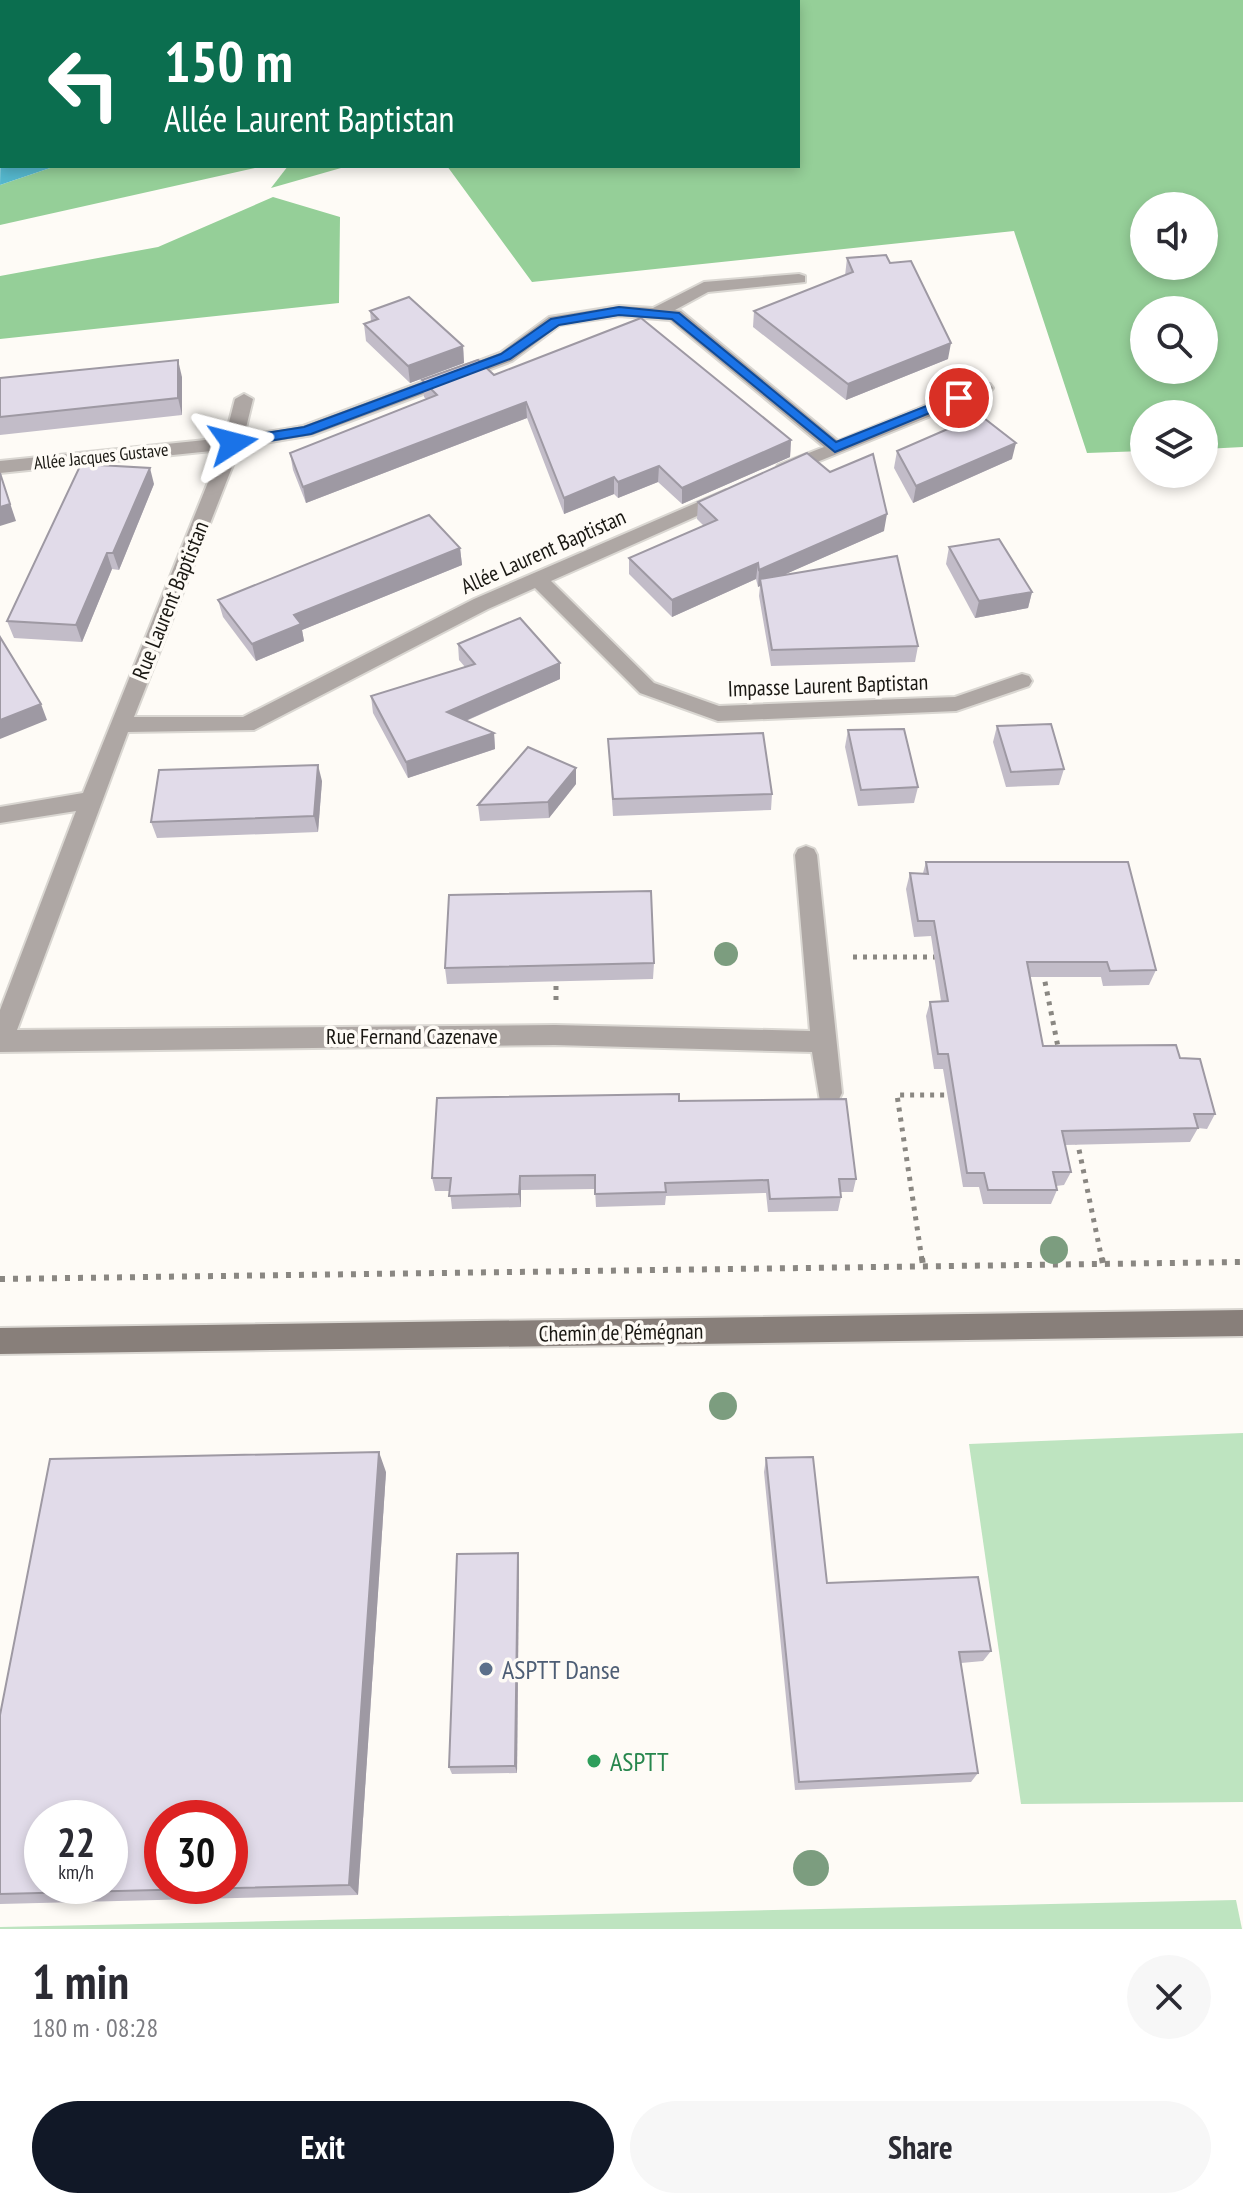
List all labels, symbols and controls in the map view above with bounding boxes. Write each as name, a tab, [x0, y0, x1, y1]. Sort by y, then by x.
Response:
text: 150 m	[164, 25, 293, 97]
icon: left	[32, 32, 136, 136]
text: Allée Laurent Baptistan	[164, 95, 454, 142]
map controls	[1130, 192, 1218, 488]
button: sound	[1130, 192, 1218, 280]
button: search	[1130, 296, 1218, 384]
pin	[925, 364, 993, 432]
icon: arrive	[937, 376, 981, 420]
button: layers	[1130, 400, 1218, 488]
position arrow	[191, 401, 275, 485]
street label: Allée Jacques Gustave	[33, 437, 169, 475]
street label: Allée Laurent Baptistan	[456, 502, 630, 600]
street label: Rue Laurent Baptistan	[126, 517, 214, 683]
street label: Impasse Laurent Baptistan	[727, 668, 929, 702]
street label: Rue Fernand Cazenave	[326, 1022, 498, 1050]
street label: Chemin de Pémégnan	[538, 1317, 704, 1347]
place label: ASPTT Danse	[502, 1653, 620, 1686]
marker: ASPTT Danse	[477, 1660, 495, 1678]
place label: ASPTT	[610, 1745, 669, 1778]
marker: ASPTT	[585, 1752, 603, 1770]
speed limit sign: 30	[144, 1800, 248, 1904]
text: 22	[57, 1816, 95, 1868]
text: km/h	[58, 1859, 94, 1885]
text: 1 min	[32, 1950, 129, 2012]
button: close	[1127, 1955, 1211, 2039]
text: 180 m · 08:28	[32, 2011, 158, 2044]
button: Exit	[32, 2101, 614, 2193]
button: Share	[630, 2101, 1211, 2193]

